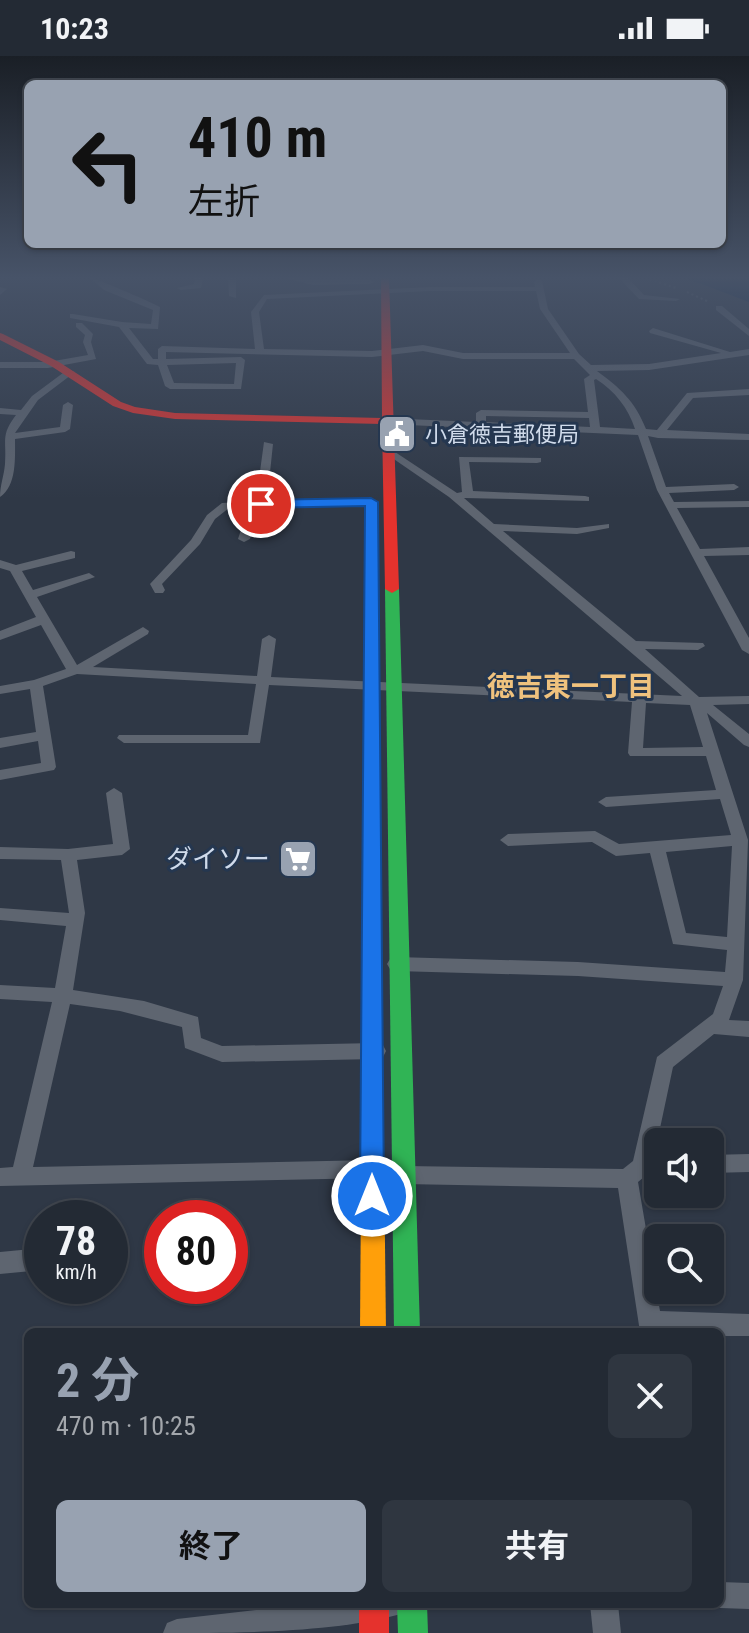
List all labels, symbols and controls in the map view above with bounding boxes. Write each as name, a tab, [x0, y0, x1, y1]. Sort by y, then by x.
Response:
text: 10:23	[40, 11, 109, 46]
text: 410 m	[188, 105, 327, 171]
icon: left	[56, 112, 160, 216]
text: 左折	[188, 181, 260, 223]
public building icon: 小倉徳吉郵便局	[376, 413, 418, 455]
place label: 小倉徳吉郵便局	[425, 422, 579, 447]
pin	[227, 470, 295, 538]
icon: arrive	[239, 482, 283, 526]
district label: 徳吉東一丁目	[487, 670, 655, 703]
supermarket icon: ダイソー	[277, 838, 319, 880]
place label: ダイソー	[166, 844, 270, 874]
map controls	[644, 1128, 724, 1304]
button: sound	[644, 1128, 724, 1208]
position arrow	[330, 1154, 414, 1238]
speed limit sign: 80	[144, 1200, 248, 1304]
text: 78	[56, 1218, 96, 1265]
button: search	[644, 1224, 724, 1304]
text: km/h	[55, 1260, 97, 1284]
text: 2 分	[56, 1352, 139, 1409]
button: close	[608, 1354, 692, 1438]
text: 470 m · 10:25	[56, 1411, 196, 1441]
button: 終了	[56, 1500, 366, 1592]
button: 共有	[382, 1500, 692, 1592]

